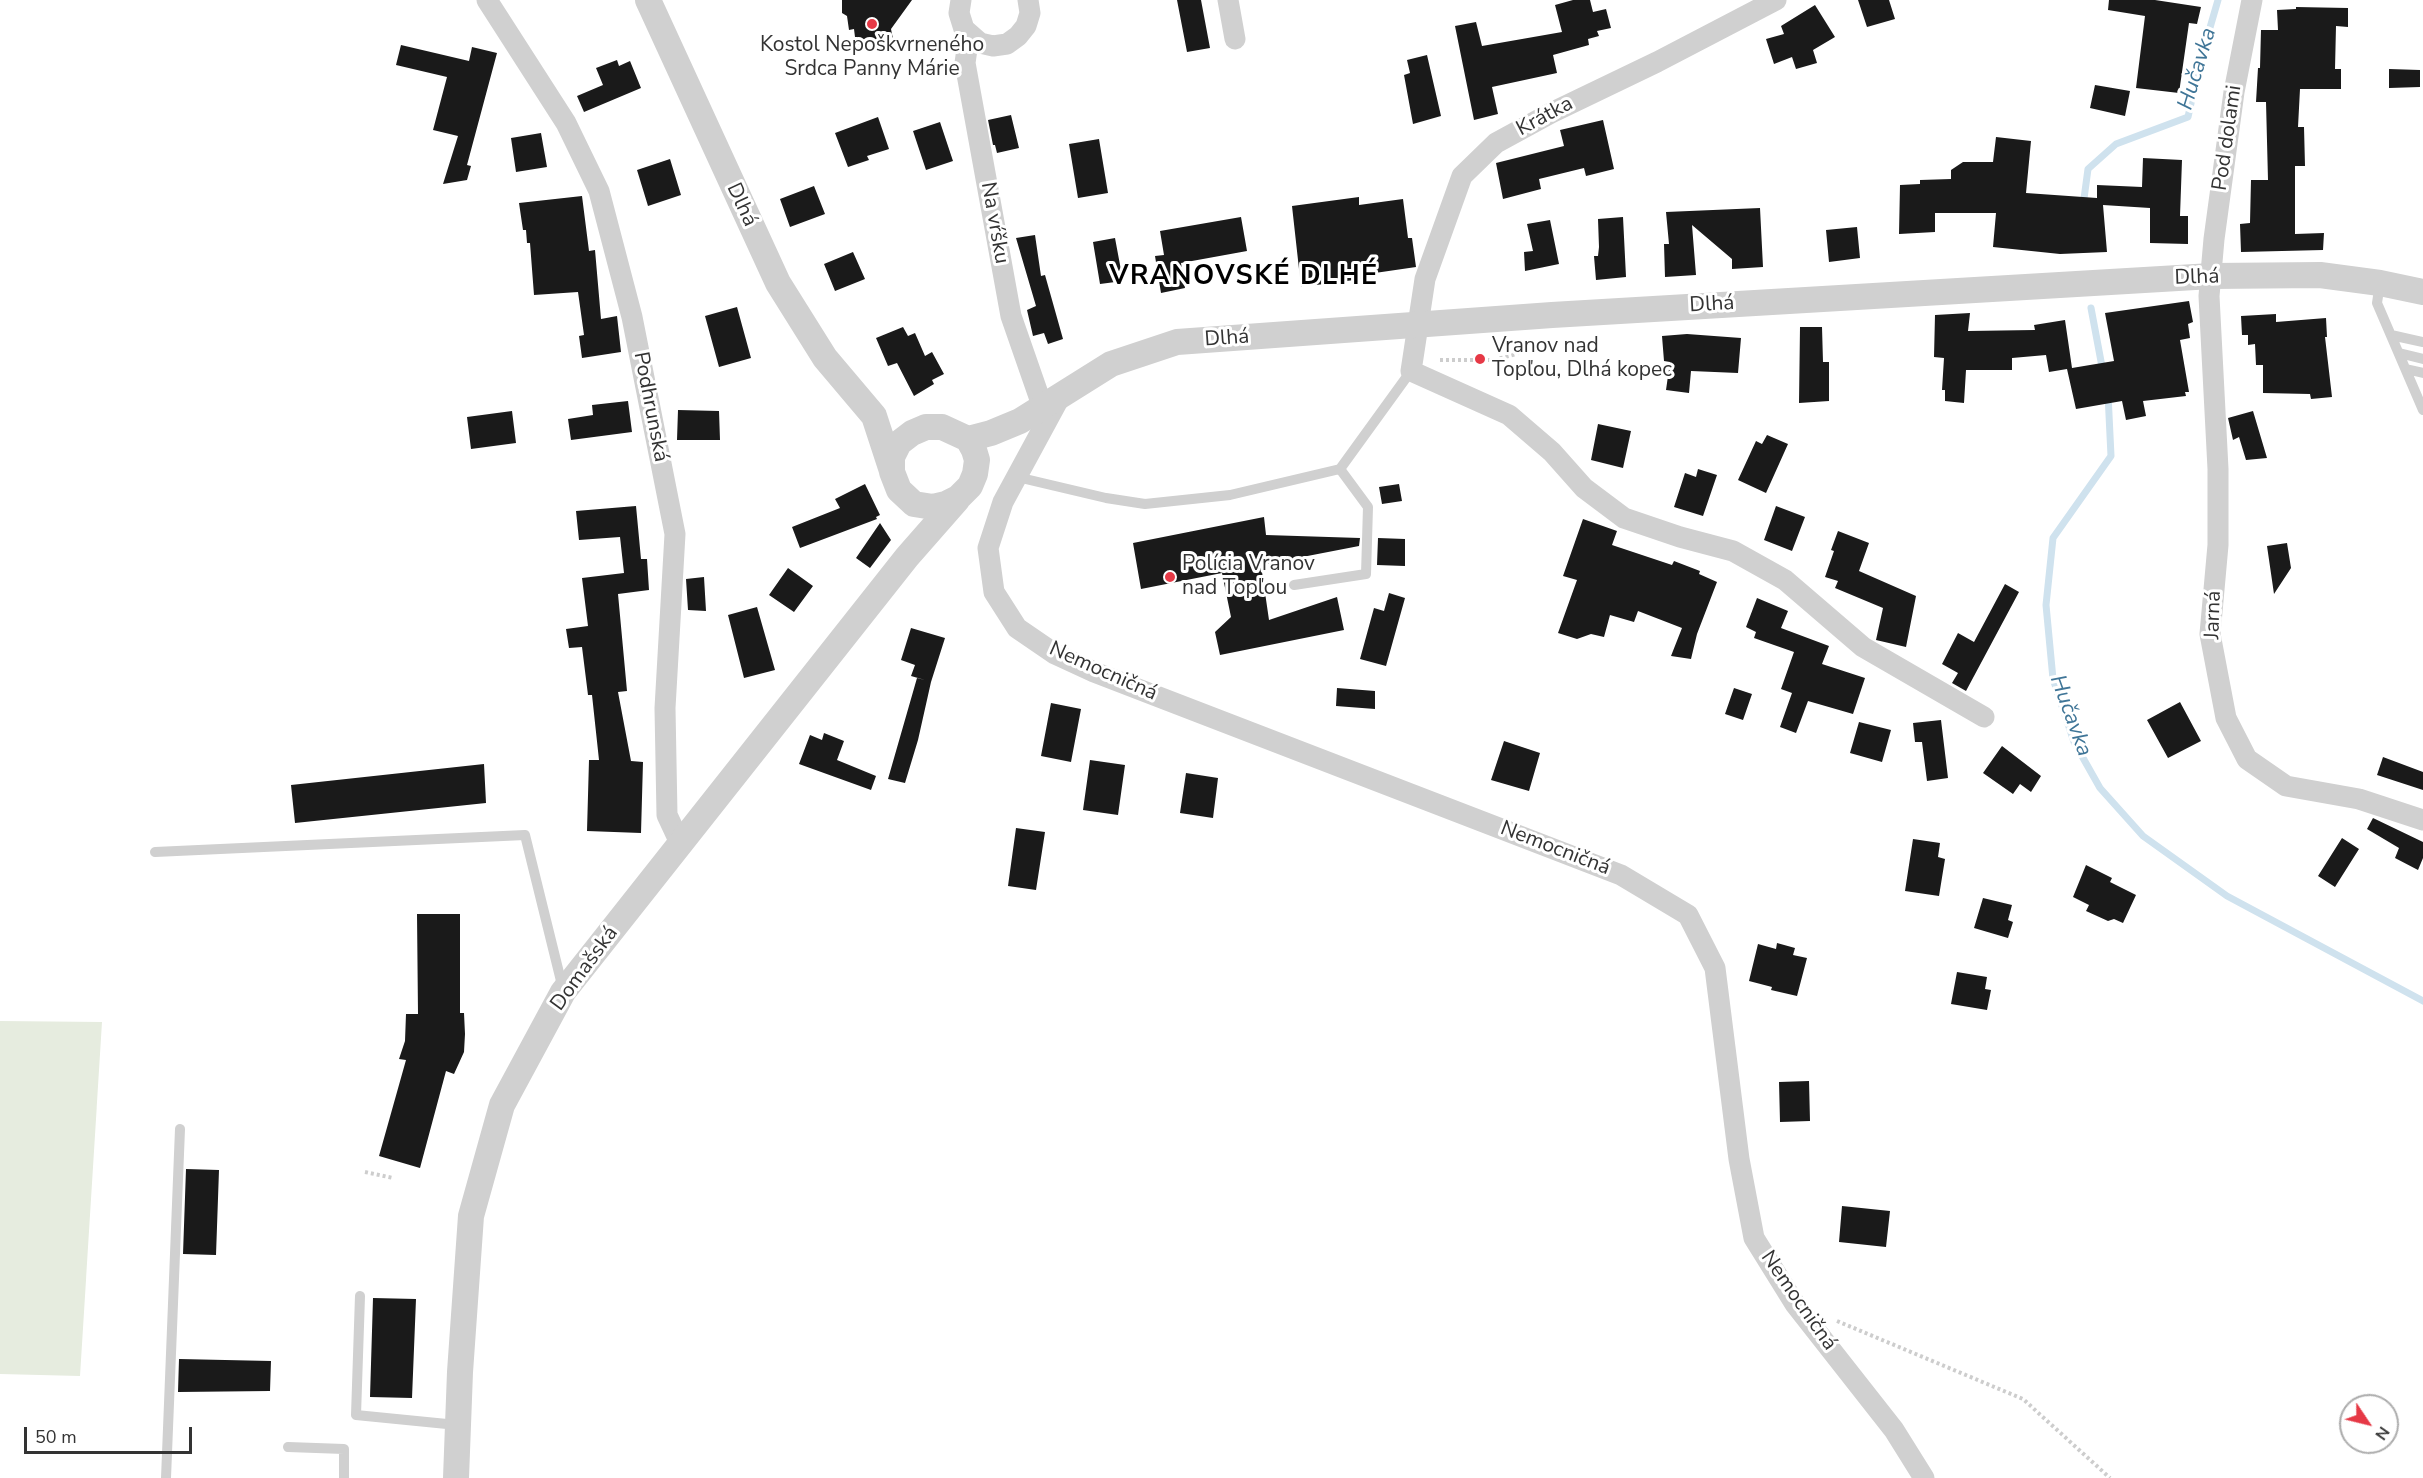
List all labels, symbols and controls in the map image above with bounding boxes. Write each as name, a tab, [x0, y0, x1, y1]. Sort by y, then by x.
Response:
marker: Kostol Nepoškvrneného Srdca Panny Márie	[865, 17, 879, 31]
water label: Hučavka	[2173, 25, 2223, 113]
place label: Kostol Nepoškvrneného Srdca Panny Márie	[760, 33, 984, 83]
street label: Pod dolami	[2208, 84, 2248, 192]
street label: Krátka	[1512, 92, 1578, 142]
street label: Dlhá	[720, 179, 762, 231]
street label: Na vŕšku	[974, 180, 1014, 266]
district label: VRANOVSKÉ DLHÉ	[1109, 261, 1379, 293]
street label: Dlhá	[2174, 265, 2220, 291]
street label: Dlhá	[1689, 291, 1735, 319]
street label: Dlhá	[1204, 325, 1250, 353]
place label: Vranov nad Topľou, Dlhá kopec	[1492, 334, 1672, 384]
street label: Podhrunská	[627, 350, 673, 464]
marker: Vranov nad Topľou, Dlhá kopec	[1473, 352, 1487, 366]
place label: Polícia Vranov nad Topľou	[1182, 552, 1315, 602]
marker: Polícia Vranov nad Topľou	[1163, 570, 1177, 584]
street label: Jarná	[2201, 590, 2227, 640]
street label: Nemocničná	[1045, 637, 1161, 707]
water label: Hučavka	[2043, 672, 2097, 760]
street label: Nemocničná	[1496, 817, 1614, 881]
street label: Domašská	[546, 922, 624, 1016]
street label: Nemocničná	[1755, 1246, 1841, 1356]
north arrow	[2339, 1394, 2399, 1454]
scale bar	[27, 1415, 195, 1453]
text: N	[2370, 1422, 2395, 1444]
text: 50 m	[35, 1425, 77, 1449]

